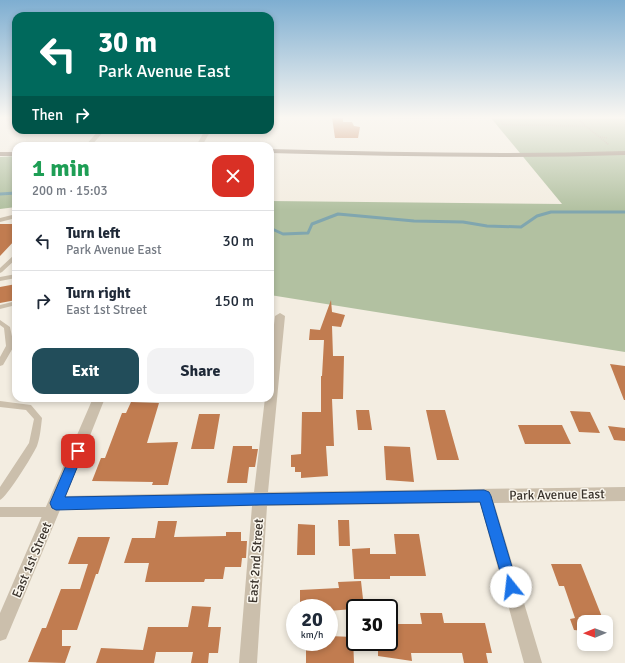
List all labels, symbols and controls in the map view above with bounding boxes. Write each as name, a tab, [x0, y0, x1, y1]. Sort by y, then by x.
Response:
text: 30 m	[98, 26, 157, 60]
icon: left	[32, 28, 84, 80]
text: Park Avenue East	[98, 60, 230, 82]
icon: right	[71, 104, 93, 126]
text: Then	[32, 106, 63, 124]
text: 1 min	[32, 153, 90, 183]
button: close	[212, 155, 254, 197]
text: 200 m · 15:03	[32, 183, 108, 199]
text: Turn left	[66, 224, 120, 242]
icon: left	[32, 230, 54, 252]
text: 30 m	[223, 232, 254, 250]
text: Park Avenue East	[66, 242, 161, 258]
text: Turn right	[66, 284, 131, 302]
icon: right	[32, 290, 54, 312]
text: 150 m	[214, 292, 254, 310]
text: East 1st Street	[66, 302, 147, 318]
button: Exit	[32, 348, 139, 394]
button: Share	[147, 348, 254, 394]
pin	[61, 434, 95, 468]
icon: arrive	[67, 440, 89, 462]
street label: Park Avenue East	[509, 486, 605, 504]
street label: East 2nd Street	[245, 518, 267, 604]
street label: East 1st Street	[9, 519, 55, 600]
position arrow	[490, 566, 532, 608]
speed limit sign: 30	[346, 599, 398, 651]
text: 20	[301, 607, 323, 632]
north arrow	[577, 615, 613, 651]
map controls	[577, 615, 613, 651]
text: km/h	[301, 629, 323, 641]

